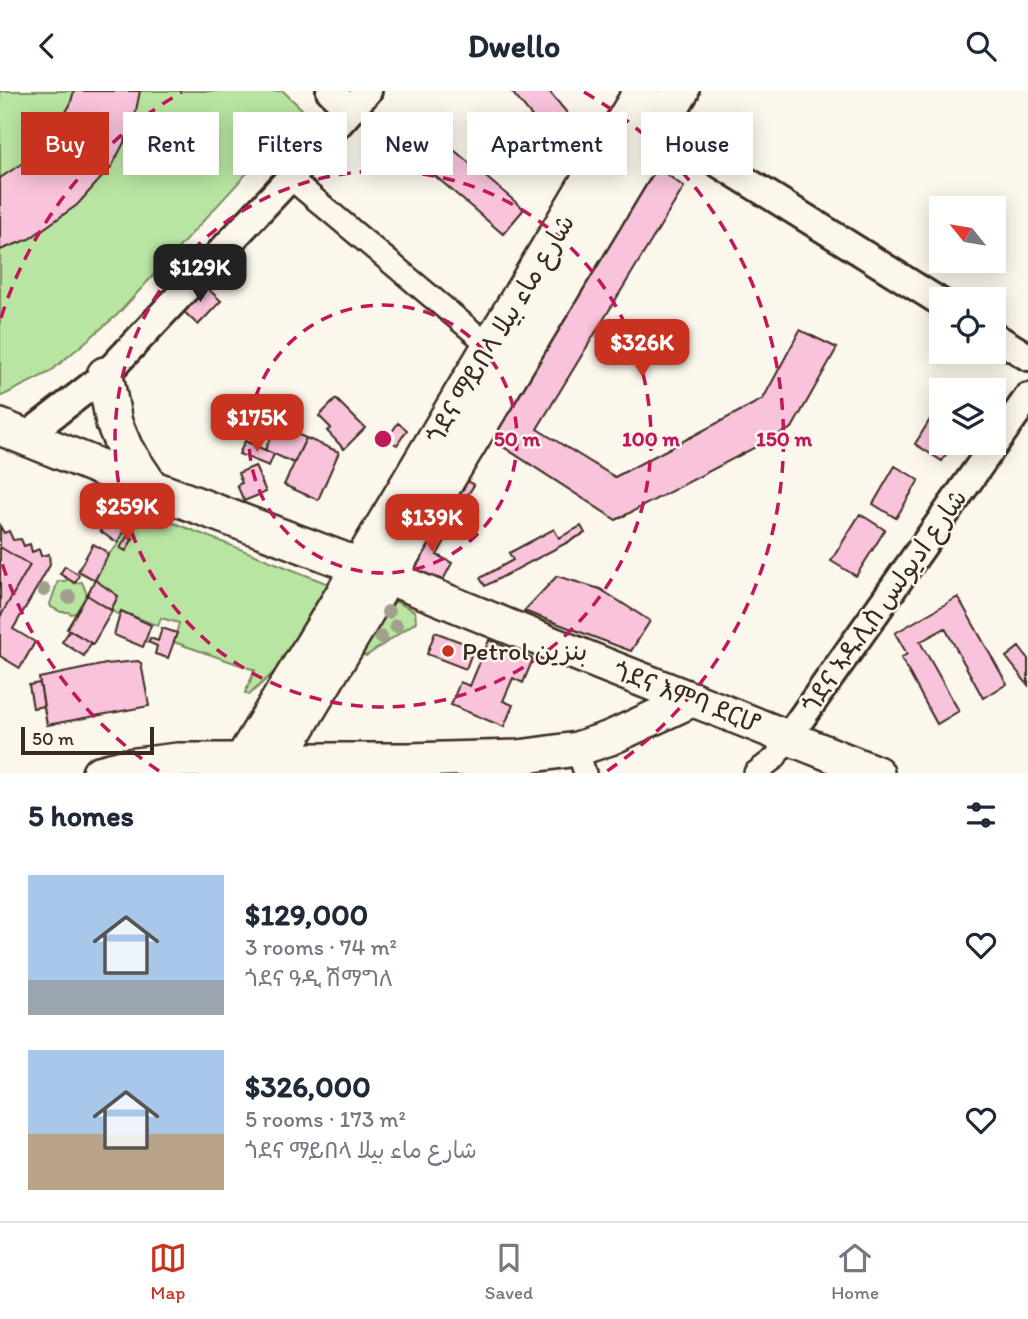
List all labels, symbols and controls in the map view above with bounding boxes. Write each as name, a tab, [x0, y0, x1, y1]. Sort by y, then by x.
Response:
icon: back	[28, 27, 66, 65]
text: Dwello	[468, 27, 560, 65]
icon: search	[962, 27, 1000, 65]
chip: Buy	[21, 112, 109, 175]
chip: Rent	[123, 112, 219, 175]
chip: Filters	[233, 112, 347, 175]
chip: New	[361, 112, 453, 175]
chip: Apartment	[467, 112, 627, 175]
chip: House	[641, 112, 753, 175]
north arrow	[929, 196, 1006, 273]
map controls	[929, 196, 1006, 455]
street label: ጎደና ማይበላ شارع ماء بيلا	[419, 208, 583, 451]
pin: $129K	[151, 245, 249, 304]
text: $129K	[169, 253, 231, 281]
button: locate	[929, 287, 1006, 364]
pin: $326K	[593, 320, 691, 379]
text: $326K	[610, 328, 674, 356]
button: layers	[929, 378, 1006, 455]
pin: $175K	[208, 395, 306, 454]
text: $175K	[227, 403, 287, 431]
text: 50 m	[494, 426, 541, 451]
text: 100 m	[622, 426, 680, 451]
text: 150 m	[756, 426, 812, 451]
centre of rings	[371, 427, 395, 451]
pin: $259K	[78, 483, 176, 543]
street label: ጎደና ኣዱሊስ شارع اديولس	[795, 483, 975, 720]
text: $259K	[96, 492, 158, 520]
pin: $139K	[383, 495, 481, 554]
text: $139K	[401, 503, 463, 531]
place label: Petrol بنزين	[462, 635, 587, 667]
marker: Petrol بنزين	[440, 643, 456, 659]
street label: ጎደና እምባ ደርሆ	[609, 654, 765, 740]
scale bar	[21, 724, 154, 756]
text: 50 m	[32, 727, 74, 750]
icon: filters	[962, 796, 1000, 834]
text: 5 homes	[28, 797, 134, 834]
text: $129,000	[245, 896, 368, 933]
icon: home	[84, 903, 168, 987]
icon: heart	[962, 926, 1000, 964]
text: 3 rooms · 74 m²	[245, 933, 397, 961]
text: ጎደና ዓዲ ሽማግለ	[245, 964, 393, 992]
text: $326,000	[245, 1068, 371, 1105]
icon: home	[84, 1078, 168, 1162]
icon: heart	[962, 1101, 1000, 1139]
text: 5 rooms · 173 m²	[245, 1105, 406, 1133]
text: ጎደና ማይበላ شارع ماء بيلا	[245, 1136, 477, 1164]
tab: Map	[149, 1239, 187, 1304]
tab: Saved	[485, 1239, 533, 1304]
tab: Home	[831, 1239, 879, 1304]

